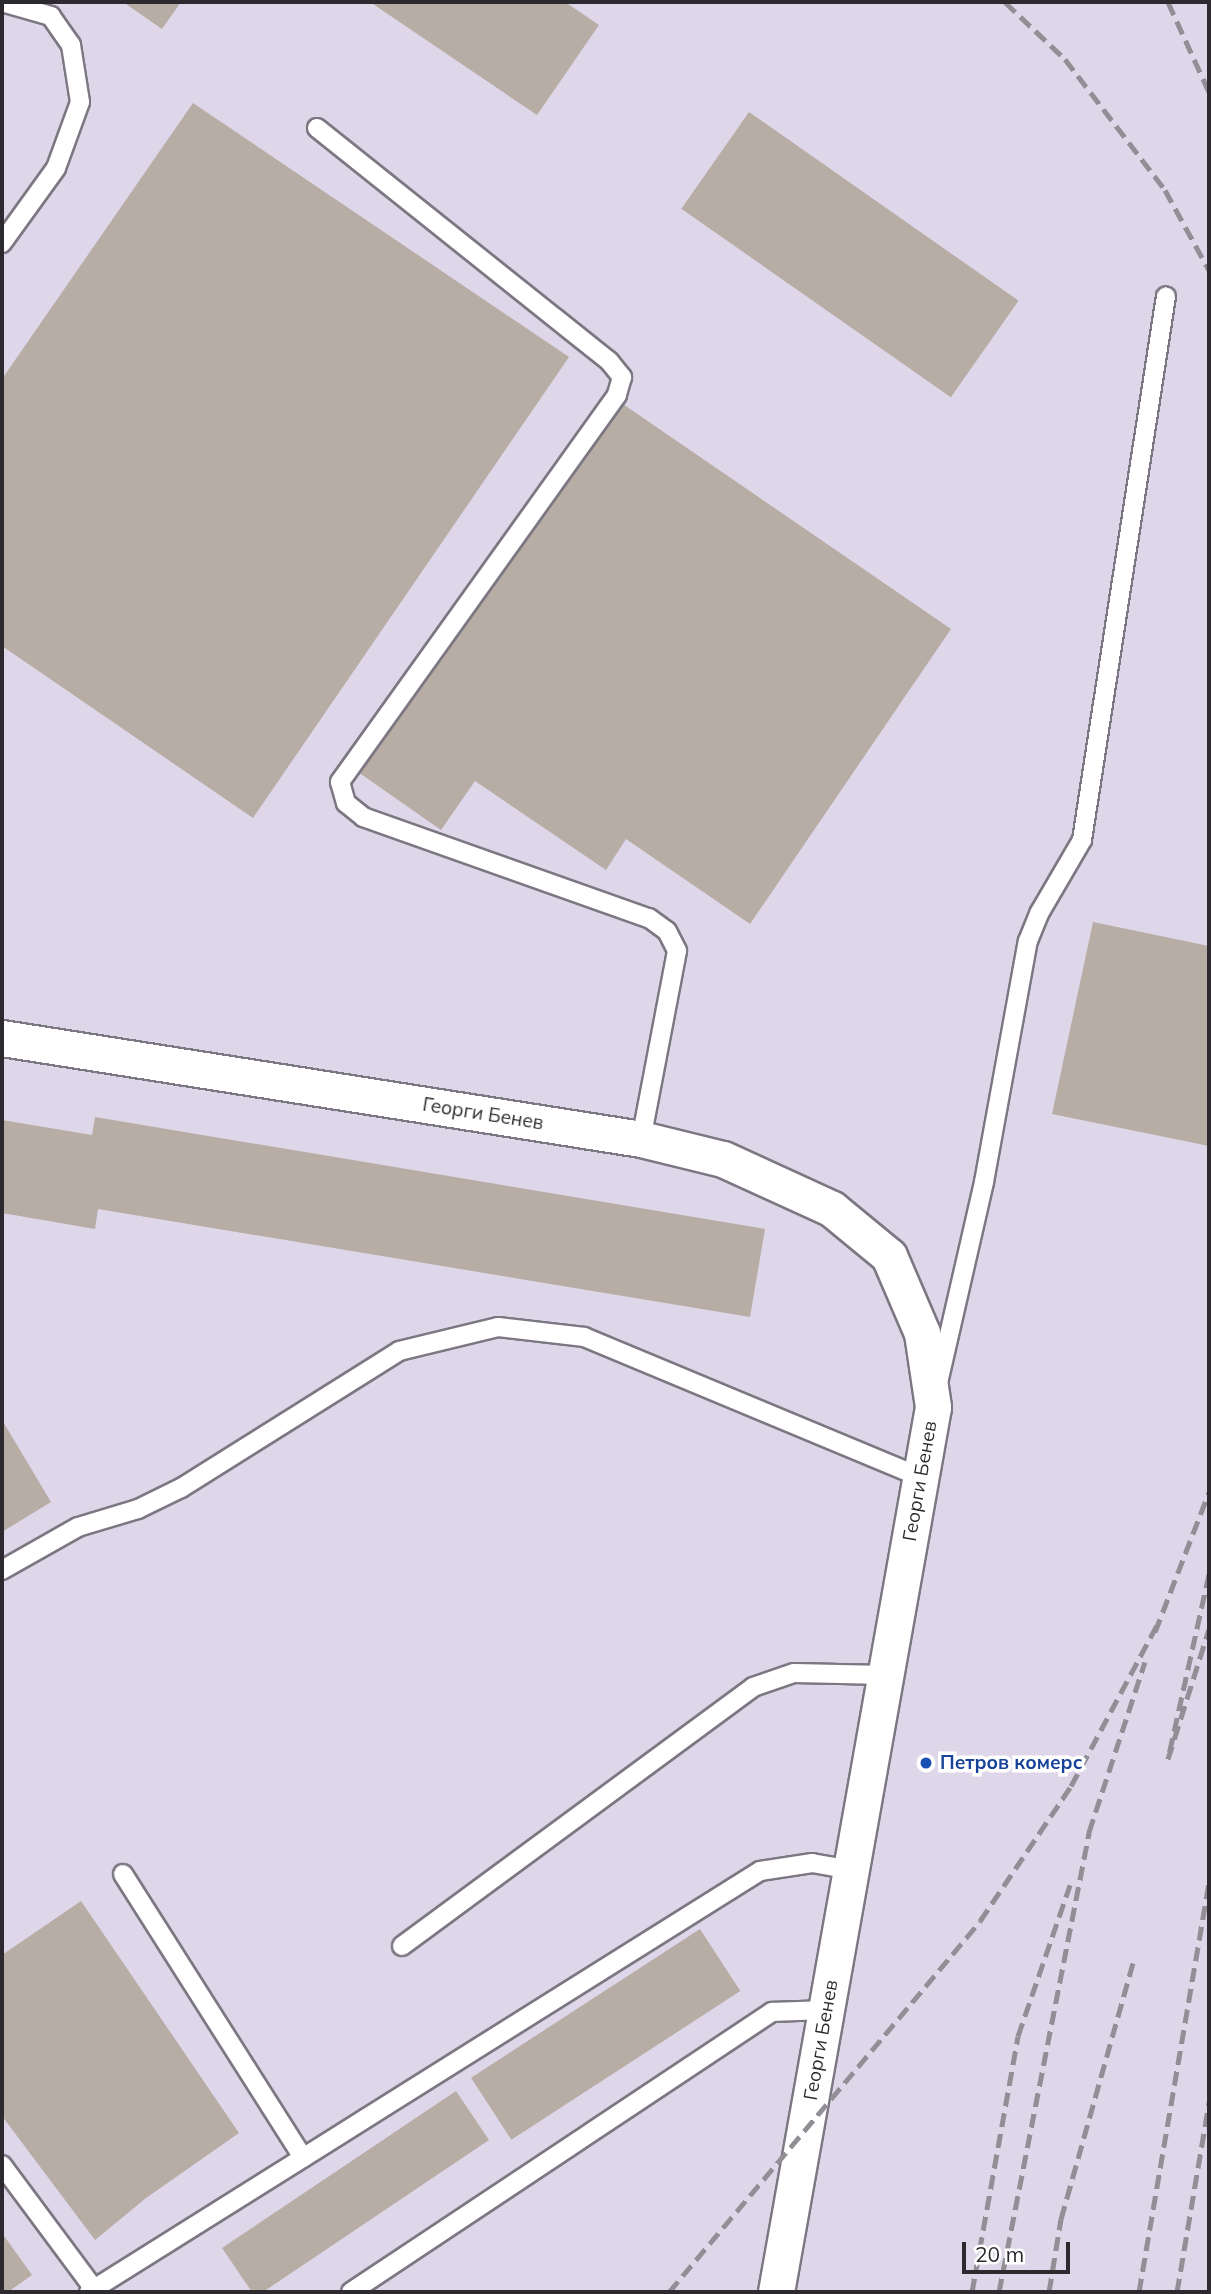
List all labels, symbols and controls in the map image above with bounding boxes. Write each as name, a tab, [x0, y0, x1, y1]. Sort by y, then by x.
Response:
street label: Георги Бенев	[421, 1093, 545, 1135]
street label: Георги Бенев	[898, 1419, 942, 1543]
place label: Петров комерс	[940, 1752, 1082, 1774]
marker: Петров комерс	[918, 1755, 934, 1771]
street label: Георги Бенев	[799, 1978, 843, 2102]
scale bar	[966, 2228, 1074, 2272]
text: 20 m	[975, 2241, 1024, 2267]

